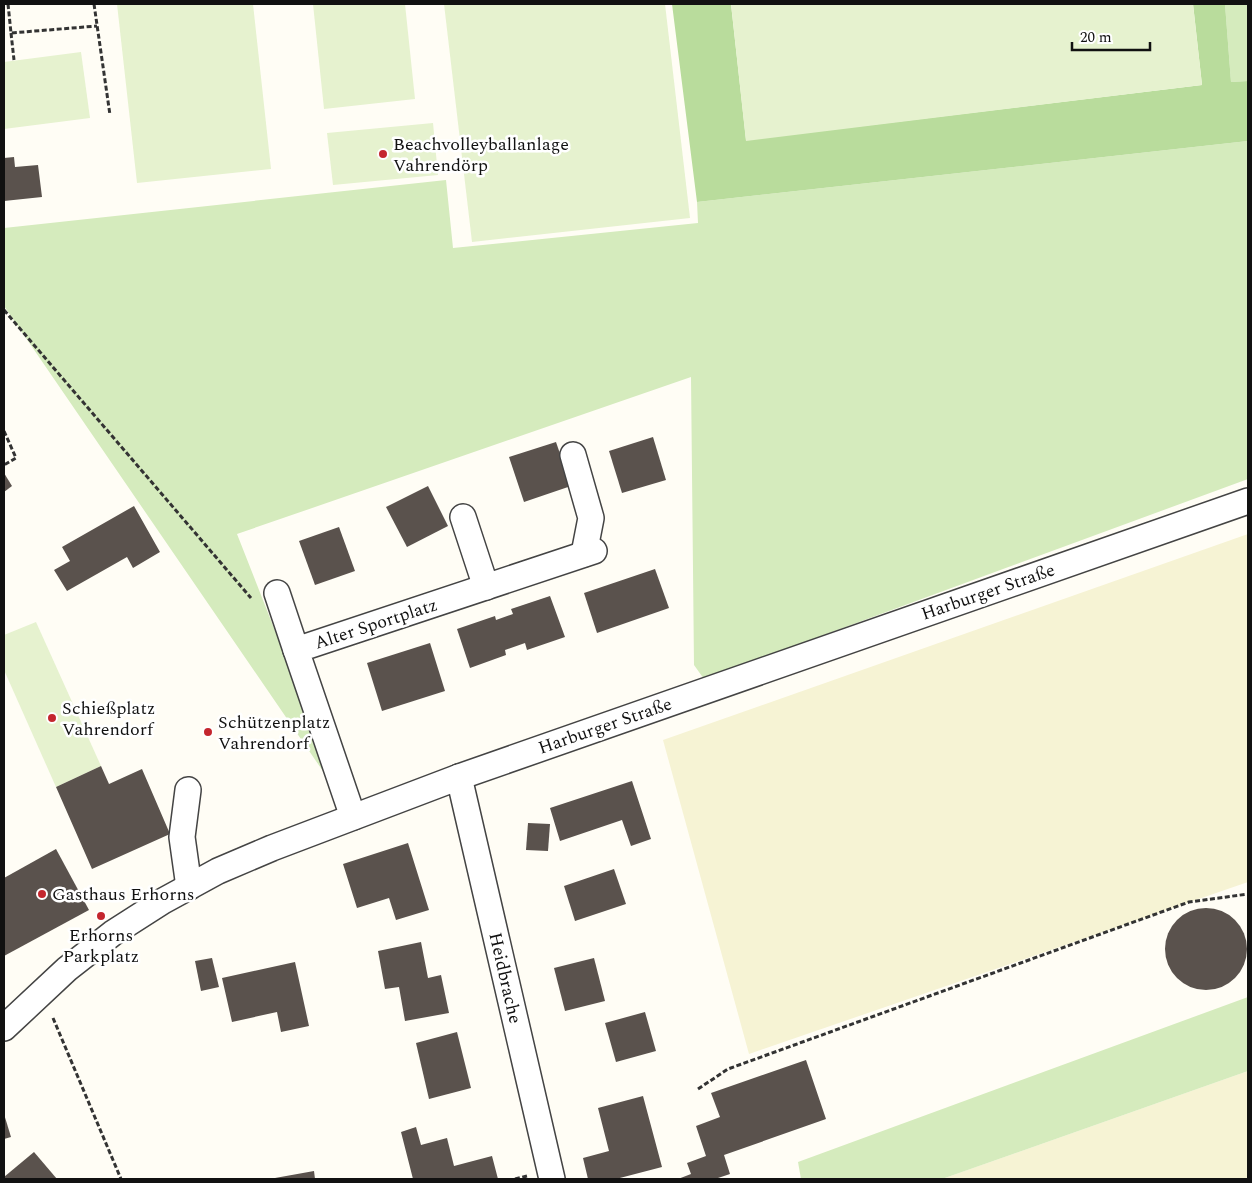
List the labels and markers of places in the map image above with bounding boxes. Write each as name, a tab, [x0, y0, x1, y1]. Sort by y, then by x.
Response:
place label: Beachvolleyballanlage Vahrendörp	[393, 131, 569, 179]
marker: Beachvolleyballanlage Vahrendörp	[377, 148, 389, 160]
place label: Schießplatz Vahrendorf	[62, 695, 155, 743]
place label: Schützenplatz Vahrendorf	[218, 709, 331, 757]
marker: Schießplatz Vahrendorf	[46, 712, 58, 724]
marker: Schützenplatz Vahrendorf	[202, 726, 214, 738]
place label: Gasthaus Erhorns	[52, 881, 195, 908]
marker: Gasthaus Erhorns	[36, 888, 48, 900]
marker: Erhorns Parkplatz	[95, 910, 107, 922]
place label: Erhorns Parkplatz	[63, 922, 139, 970]

